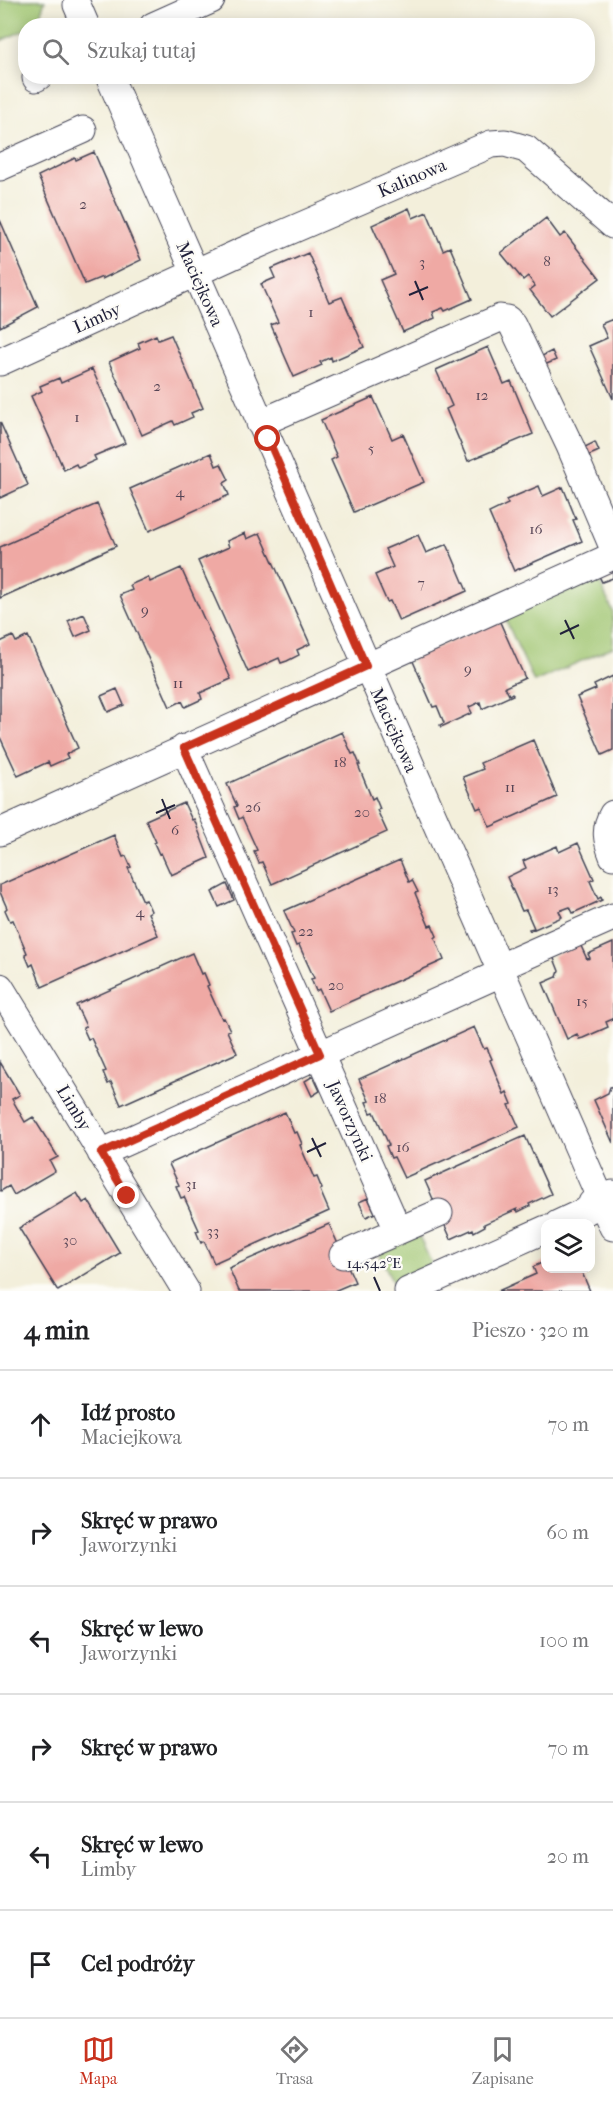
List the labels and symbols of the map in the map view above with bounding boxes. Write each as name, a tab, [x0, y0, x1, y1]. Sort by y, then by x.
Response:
street label: Kalinowa	[375, 154, 450, 202]
house number: 2	[79, 195, 87, 213]
street label: Maciejkowa	[172, 239, 228, 330]
house number: 8	[543, 252, 551, 270]
house number: 3	[419, 253, 425, 271]
street label: Limby	[70, 298, 125, 338]
house number: 1	[308, 303, 314, 321]
house number: 2	[153, 377, 161, 395]
house number: 12	[475, 386, 489, 404]
house number: 1	[74, 408, 80, 426]
route start	[254, 425, 280, 451]
house number: 5	[368, 439, 374, 457]
house number: 4	[176, 483, 186, 501]
house number: 16	[529, 520, 544, 538]
house number: 7	[417, 574, 425, 592]
house number: 9	[141, 601, 149, 619]
house number: 9	[464, 660, 472, 678]
house number: 11	[173, 674, 183, 692]
street label: Maciejkowa	[366, 685, 422, 776]
house number: 18	[334, 753, 346, 771]
house number: 11	[505, 778, 515, 796]
house number: 26	[245, 798, 262, 816]
house number: 20	[354, 803, 370, 821]
house number: 6	[171, 821, 180, 839]
house number: 13	[547, 880, 559, 898]
house number: 4	[136, 903, 146, 921]
house number: 22	[298, 922, 314, 940]
house number: 20	[328, 976, 344, 994]
house number: 15	[576, 992, 588, 1010]
street label: Jaworzynki	[322, 1076, 377, 1166]
street label: Limby	[52, 1082, 96, 1136]
house number: 18	[374, 1089, 386, 1107]
house number: 16	[396, 1138, 411, 1156]
house number: 31	[185, 1175, 197, 1193]
route end	[113, 1182, 139, 1208]
house number: 33	[207, 1222, 219, 1240]
house number: 30	[63, 1231, 77, 1249]
text: 14.542°E	[347, 1254, 401, 1272]

